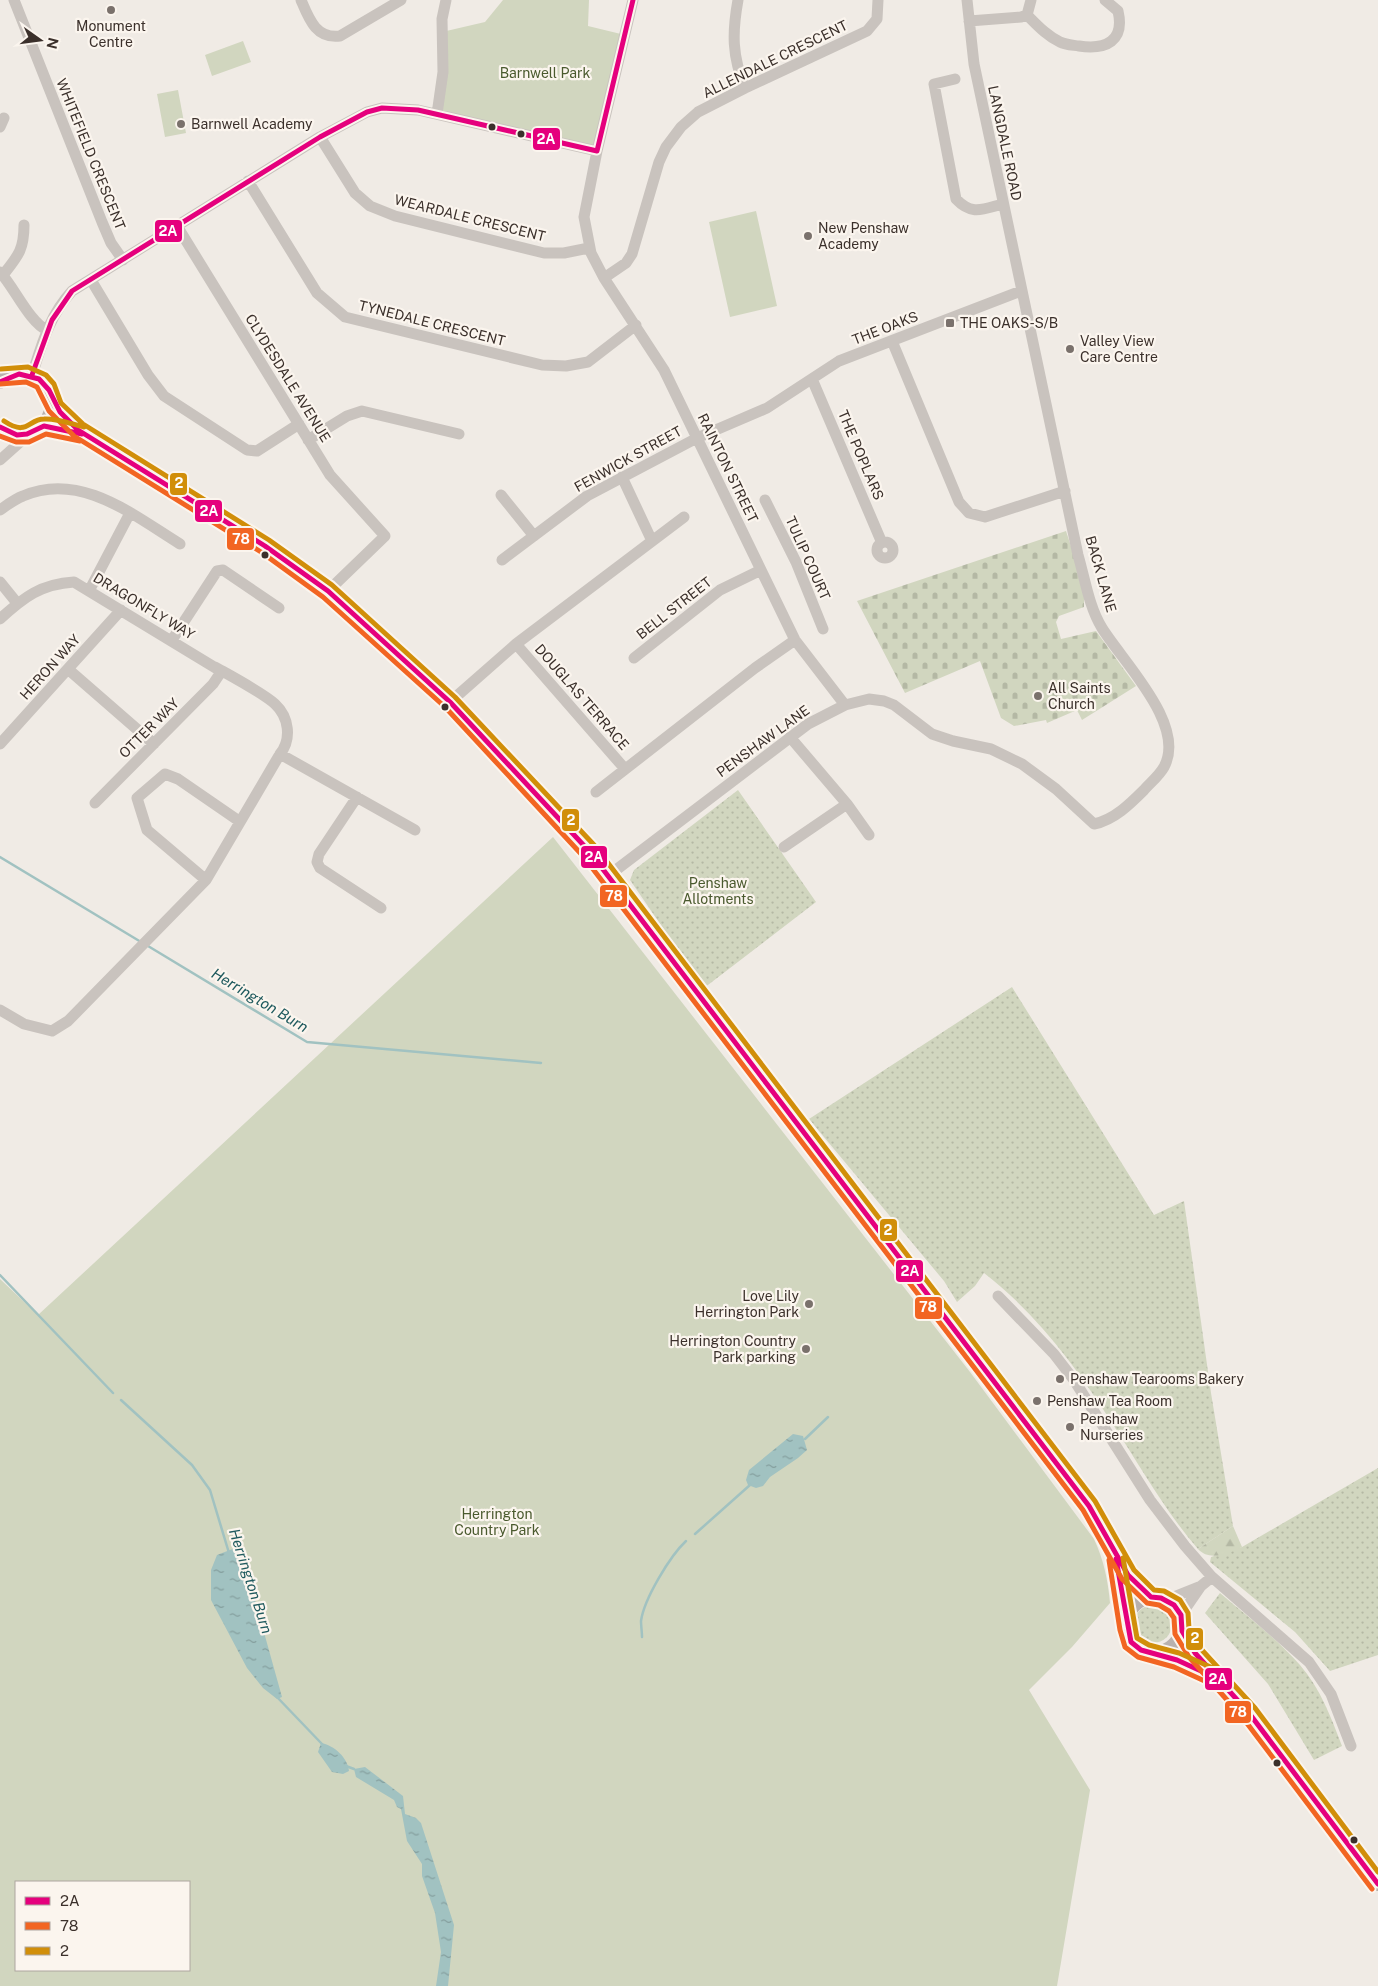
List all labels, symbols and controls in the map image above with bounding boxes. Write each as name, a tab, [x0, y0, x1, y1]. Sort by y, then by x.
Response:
marker: Monument Centre	[105, 4, 117, 16]
north arrow	[15, 15, 65, 65]
street label: ALLENDALE CRESCENT	[700, 17, 850, 101]
place label: Monument Centre	[76, 18, 146, 50]
text: N	[44, 36, 62, 50]
park label: Barnwell Park	[500, 65, 590, 81]
street label: WHITEFIELD CRESCENT	[53, 76, 129, 232]
street label: LANGDALE ROAD	[985, 84, 1025, 202]
place label: Barnwell Academy	[191, 116, 313, 132]
marker: Barnwell Academy	[175, 118, 187, 130]
unlabelled marker	[487, 122, 497, 132]
line badge: 2A	[532, 127, 561, 151]
unlabelled marker	[516, 129, 526, 139]
text: 2A	[536, 131, 556, 147]
street label: WEARDALE CRESCENT	[393, 191, 547, 245]
line badge: 2A	[154, 219, 183, 243]
place label: New Penshaw Academy	[818, 220, 909, 252]
text: 2A	[158, 223, 178, 239]
marker: New Penshaw Academy	[802, 230, 814, 242]
street label: TYNEDALE CRESCENT	[357, 297, 507, 349]
street label: THE OAKS	[850, 308, 920, 348]
street label: CLYDESDALE AVENUE	[242, 311, 334, 445]
place label: THE OAKS-S/B	[960, 315, 1058, 331]
marker: THE OAKS-S/B	[944, 317, 956, 329]
place label: Valley View Care Centre	[1080, 333, 1158, 365]
marker: Valley View Care Centre	[1064, 343, 1076, 355]
street label: THE POPLARS	[835, 408, 887, 502]
street label: RAINTON STREET	[695, 411, 761, 525]
street label: FENWICK STREET	[571, 423, 685, 495]
line badge: 2	[169, 472, 188, 496]
text: 2	[175, 475, 184, 491]
line badge: 2A	[194, 499, 223, 523]
text: 2A	[199, 503, 219, 519]
street label: TULIP COURT	[782, 514, 834, 602]
line badge: 78	[226, 527, 255, 551]
text: 78	[232, 531, 250, 547]
street label: BACK LANE	[1082, 534, 1120, 614]
unlabelled marker	[260, 550, 270, 560]
street label: DRAGONFLY WAY	[90, 569, 198, 643]
street label: BELL STREET	[633, 574, 715, 642]
street label: HERON WAY	[17, 631, 84, 703]
street label: DOUGLAS TERRACE	[532, 641, 632, 753]
place label: All Saints Church	[1048, 680, 1111, 712]
marker: All Saints Church	[1032, 690, 1044, 702]
street label: OTTER WAY	[116, 694, 183, 761]
unlabelled marker	[440, 702, 450, 712]
street label: PENSHAW LANE	[713, 702, 813, 780]
line badge: 2	[561, 808, 580, 832]
text: 2	[567, 812, 576, 828]
line badge: 2A	[580, 845, 608, 869]
text: 2A	[584, 849, 604, 865]
park label: Penshaw Allotments	[682, 875, 754, 907]
line badge: 78	[599, 884, 628, 908]
text: 78	[605, 888, 623, 904]
water label: Herrington Burn	[209, 965, 311, 1035]
line badge: 2	[879, 1218, 898, 1242]
text: 2	[884, 1222, 893, 1238]
line badge: 2A	[895, 1259, 924, 1283]
text: 2A	[900, 1263, 920, 1279]
place label: Love Lily Herrington Park	[695, 1288, 800, 1320]
line badge: 78	[914, 1296, 943, 1320]
marker: Love Lily Herrington Park	[803, 1298, 815, 1310]
text: 78	[919, 1299, 937, 1315]
place label: Herrington Country Park parking	[669, 1333, 797, 1365]
marker: Herrington Country Park parking	[800, 1343, 812, 1355]
place label: Penshaw Tearooms Bakery	[1070, 1371, 1244, 1387]
marker: Penshaw Tearooms Bakery	[1054, 1373, 1066, 1385]
place label: Penshaw Tea Room	[1047, 1393, 1172, 1409]
marker: Penshaw Tea Room	[1031, 1395, 1043, 1407]
place label: Penshaw Nurseries	[1080, 1411, 1143, 1443]
marker: Penshaw Nurseries	[1064, 1421, 1076, 1433]
park label: Herrington Country Park	[454, 1506, 540, 1538]
water label: Herrington Burn	[226, 1526, 276, 1636]
line badge: 2	[1185, 1627, 1204, 1651]
text: 2	[1191, 1630, 1200, 1646]
line badge: 2A	[1204, 1667, 1233, 1691]
text: 2A	[1208, 1671, 1228, 1687]
line badge: 78	[1224, 1700, 1252, 1724]
text: 78	[1229, 1704, 1247, 1720]
unlabelled marker	[1272, 1758, 1282, 1768]
unlabelled marker	[1349, 1835, 1359, 1845]
legend	[15, 1881, 190, 1971]
text: 2A	[60, 1892, 80, 1909]
text: 78	[60, 1917, 78, 1934]
text: 2	[60, 1942, 69, 1959]

